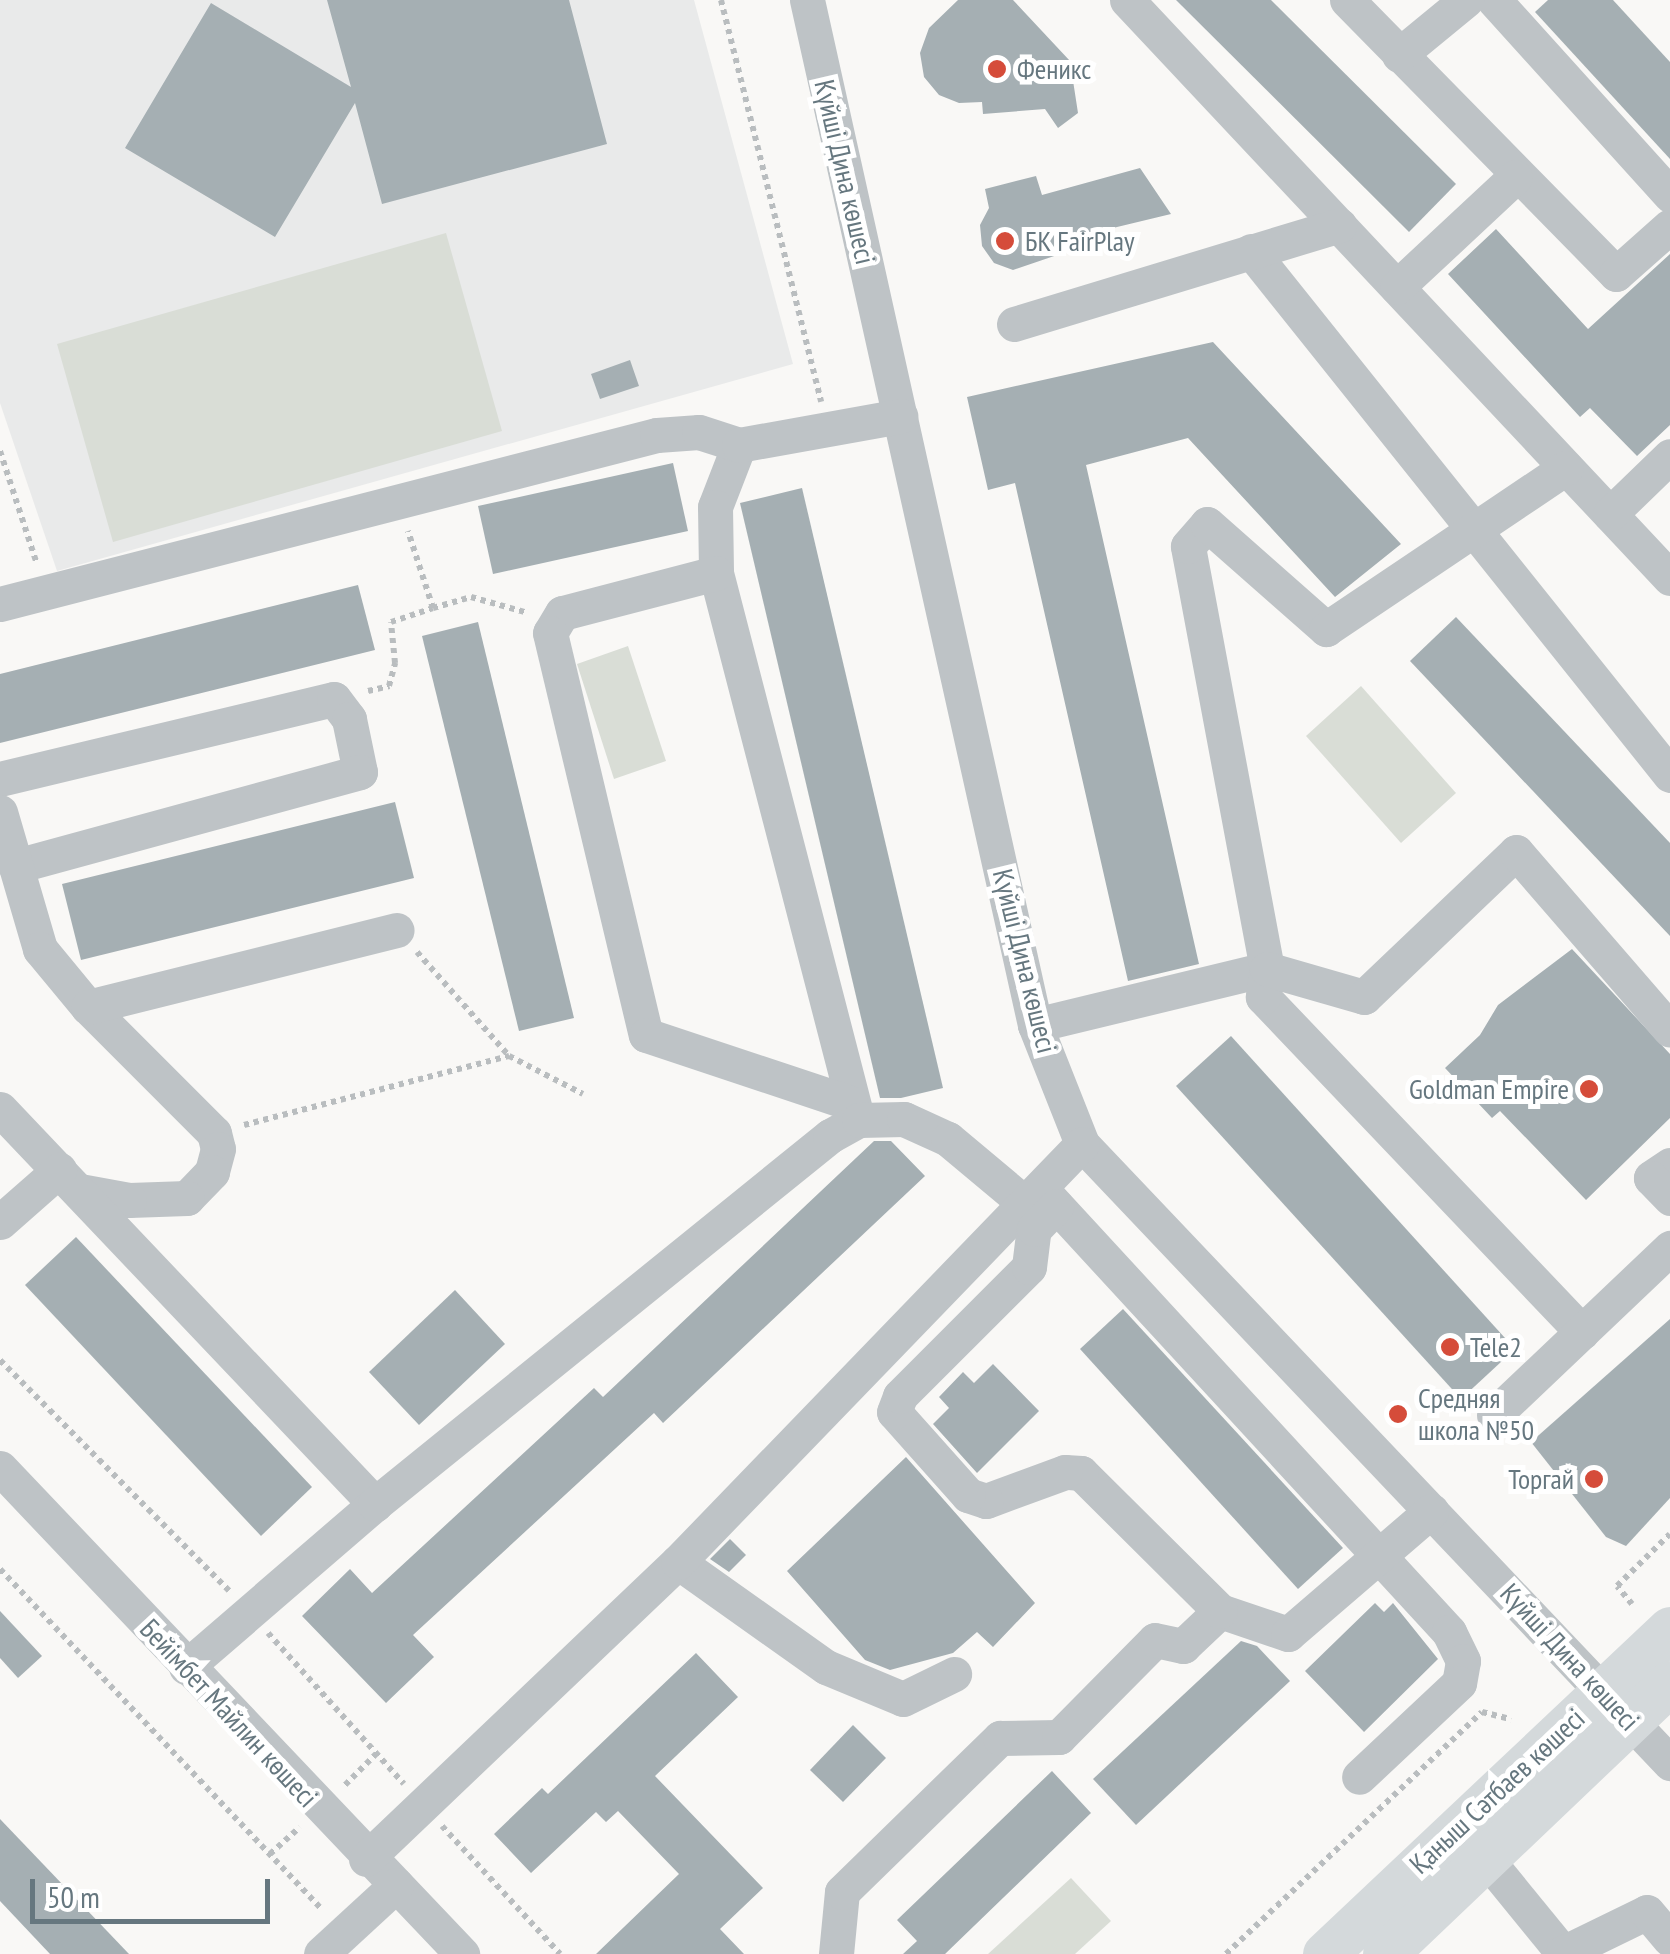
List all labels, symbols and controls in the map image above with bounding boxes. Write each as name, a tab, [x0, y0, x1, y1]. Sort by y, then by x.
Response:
place label: Феникс	[1017, 52, 1091, 86]
marker: Феникс	[986, 58, 1008, 80]
street label: Күйші Дина көшесі	[807, 76, 883, 268]
place label: БК FairPlay	[1025, 224, 1135, 258]
marker: БК FairPlay	[994, 230, 1016, 252]
street label: Күйші Дина көшесі	[986, 865, 1064, 1057]
place label: Goldman Empire	[1409, 1072, 1569, 1106]
marker: Goldman Empire	[1578, 1078, 1600, 1100]
place label: Tele2	[1470, 1330, 1522, 1364]
marker: Tele2	[1439, 1336, 1461, 1358]
place label: Средняя школа №50	[1418, 1381, 1534, 1447]
marker: Средняя школа №50	[1387, 1403, 1409, 1425]
place label: Торгай	[1508, 1462, 1574, 1496]
marker: Торгай	[1583, 1468, 1605, 1490]
street label: Күйші Дина көшесі	[1493, 1576, 1647, 1738]
street label: Бейімбет Майлин көшесі	[133, 1612, 325, 1814]
street label: Қаныш Сәтбаев көшесі	[1403, 1701, 1591, 1881]
scale bar	[35, 1859, 275, 1921]
text: 50 m	[47, 1877, 100, 1916]

